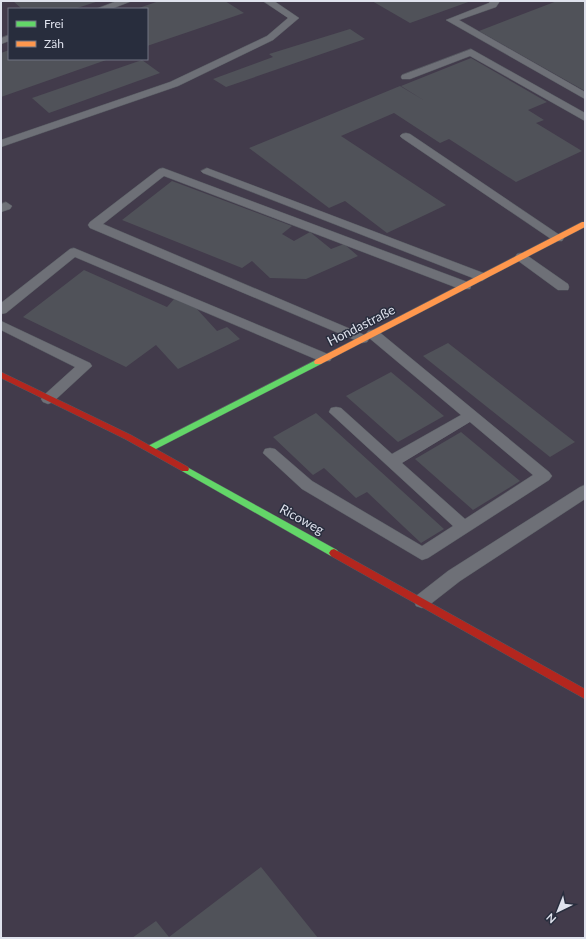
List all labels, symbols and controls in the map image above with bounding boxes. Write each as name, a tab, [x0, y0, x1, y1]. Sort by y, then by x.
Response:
legend	[8, 8, 148, 60]
text: Frei	[44, 16, 64, 31]
text: Zäh	[44, 36, 64, 51]
street label: Hondastraße	[324, 301, 398, 349]
street label: Ricoweg	[277, 500, 327, 538]
north arrow	[538, 891, 578, 931]
text: N	[543, 911, 558, 926]

